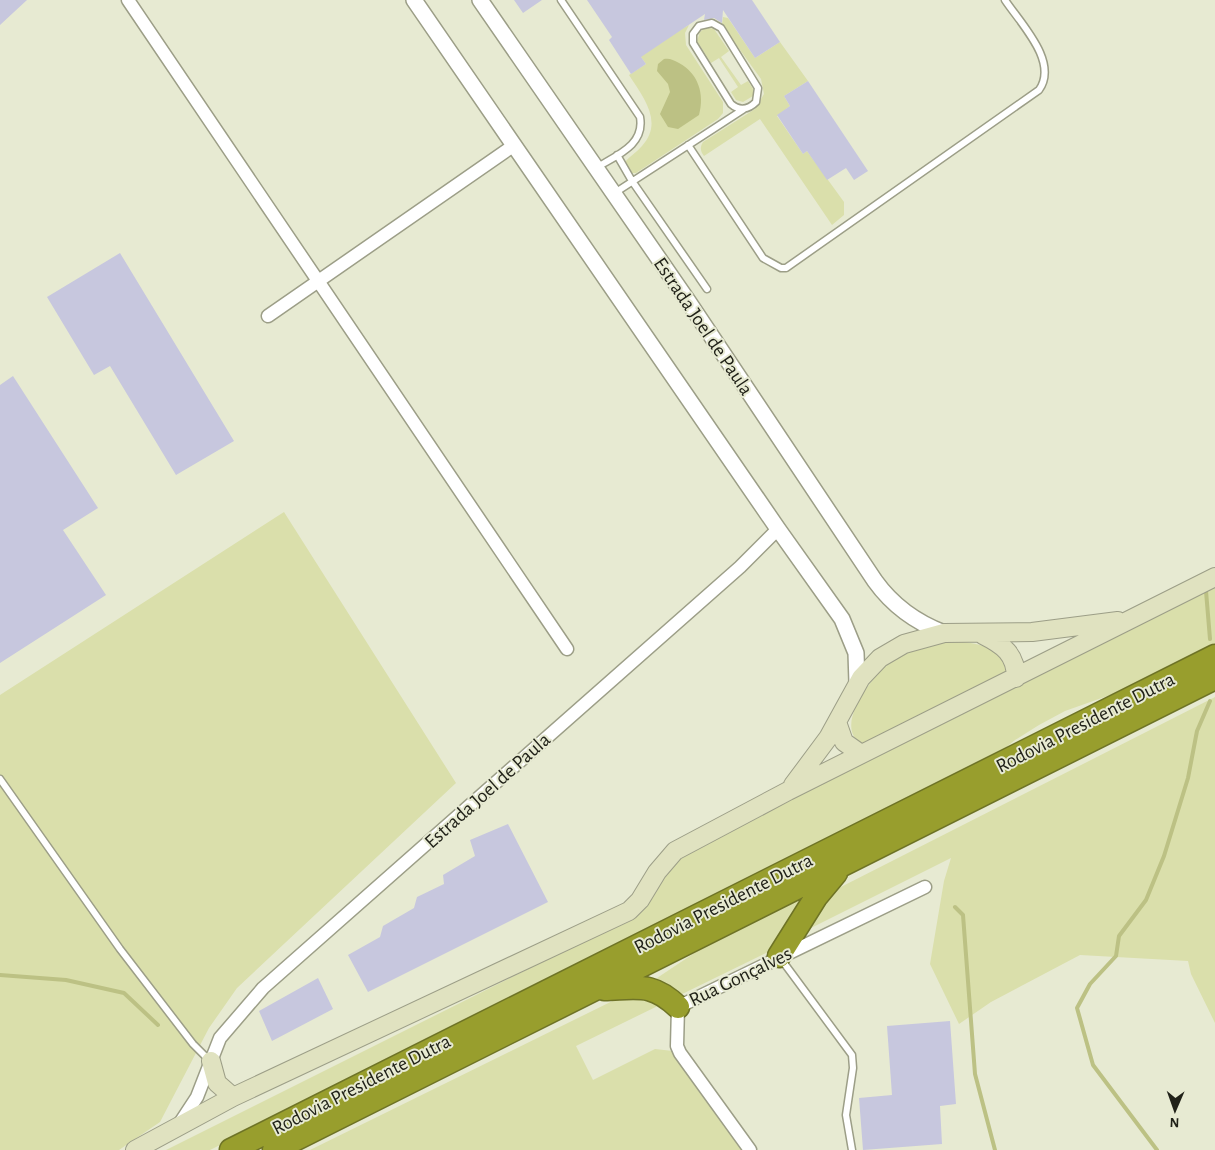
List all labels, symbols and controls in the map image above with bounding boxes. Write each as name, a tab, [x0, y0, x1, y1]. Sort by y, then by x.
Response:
street label: Estrada Joel de Paula	[650, 254, 757, 399]
street label: Rodovia Presidente Dutra	[993, 669, 1178, 777]
street label: Estrada Joel de Paula	[421, 729, 554, 852]
street label: Rodovia Presidente Dutra	[631, 850, 816, 958]
street label: Rua Gonçalves	[686, 943, 795, 1010]
street label: Rodovia Presidente Dutra	[269, 1031, 454, 1139]
north arrow	[1150, 1085, 1200, 1135]
text: N	[1169, 1115, 1180, 1129]

